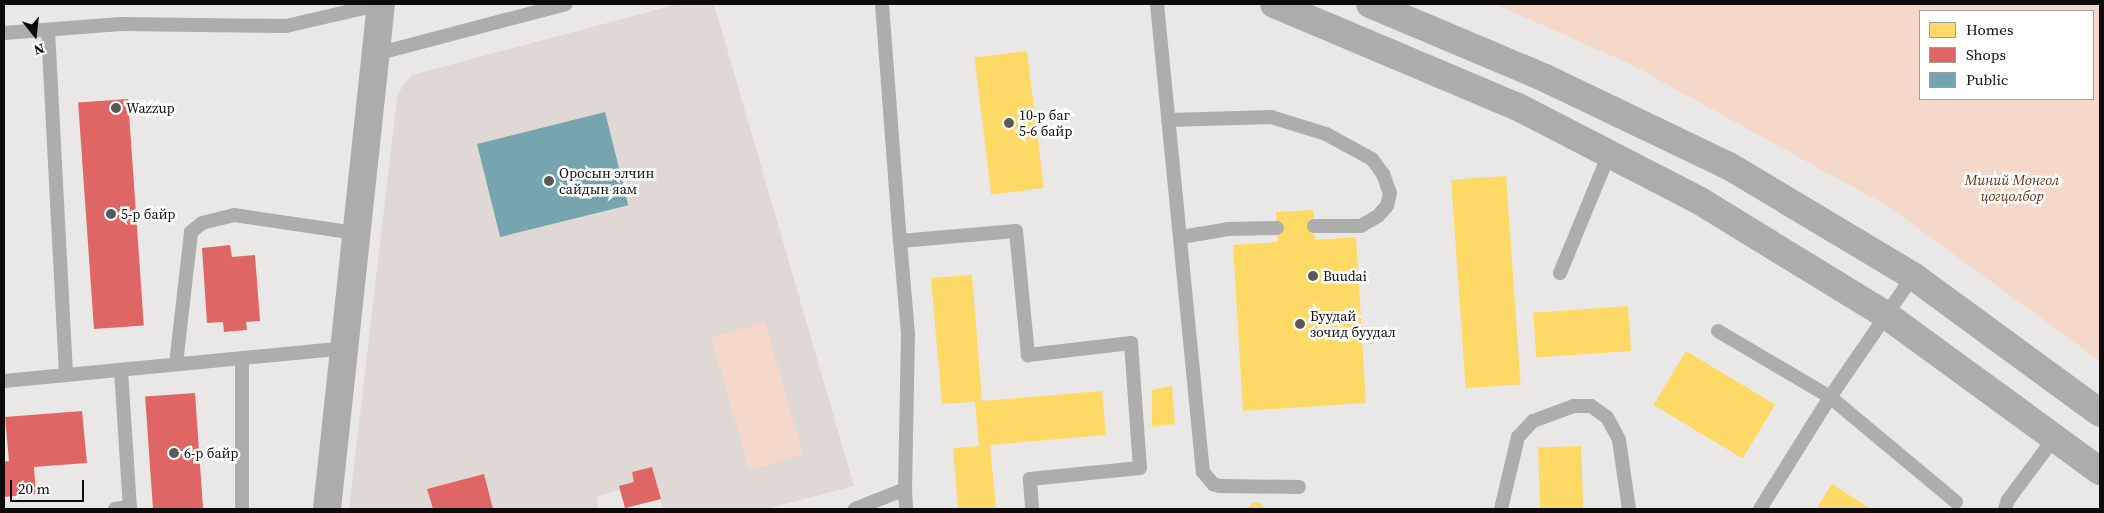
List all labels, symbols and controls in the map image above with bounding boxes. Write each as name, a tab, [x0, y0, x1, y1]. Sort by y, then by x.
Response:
north arrow	[10, 10, 60, 60]
legend	[1919, 10, 2094, 100]
text: Homes	[1966, 19, 2013, 40]
text: N	[31, 38, 47, 60]
text: Shops	[1966, 44, 2006, 65]
text: Public	[1966, 69, 2008, 90]
place label: Wazzup	[126, 100, 175, 116]
marker: Wazzup	[110, 102, 122, 114]
place label: 10-р баг 5-6 байр	[1019, 107, 1072, 140]
marker: 10-р баг 5-6 байр	[1003, 117, 1015, 129]
place label: Оросын элчин сайдын яам	[559, 165, 654, 198]
park label: Миний Монгол цогцолбор	[1965, 172, 2059, 204]
marker: Оросын элчин сайдын яам	[543, 175, 555, 187]
place label: 5-р байр	[121, 206, 176, 222]
marker: 5-р байр	[105, 208, 117, 220]
place label: Buudai	[1323, 268, 1367, 284]
marker: Buudai	[1307, 270, 1319, 282]
place label: Буудай зочид буудал	[1310, 308, 1396, 341]
marker: Буудай зочид буудал	[1294, 318, 1306, 330]
place label: 6-р байр	[184, 445, 239, 461]
marker: 6-р байр	[168, 447, 180, 459]
scale bar	[12, 470, 86, 502]
text: 20 m	[18, 478, 50, 499]

